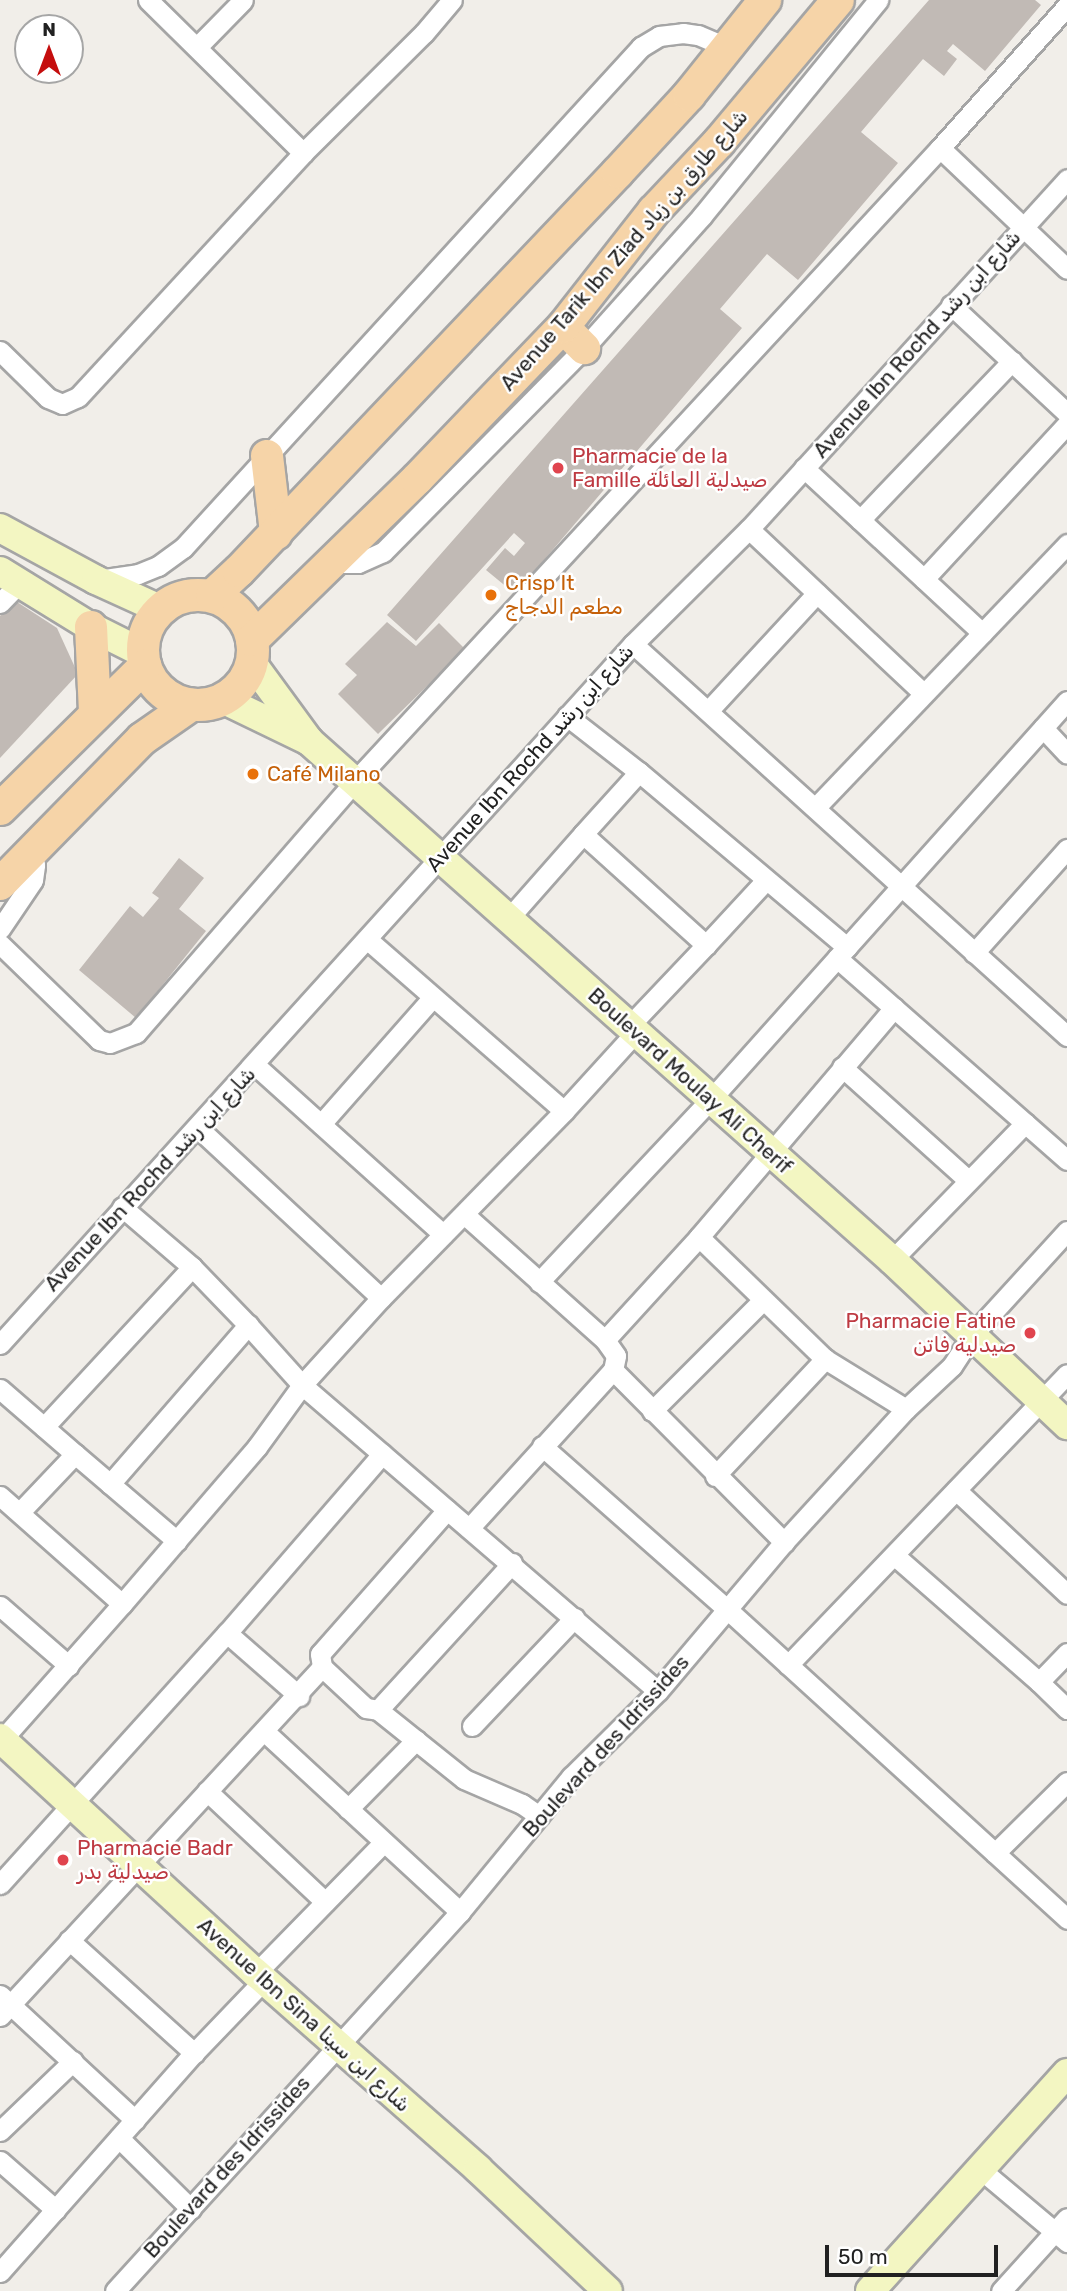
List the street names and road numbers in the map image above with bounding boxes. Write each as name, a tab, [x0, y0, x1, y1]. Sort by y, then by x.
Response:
street label: Avenue Tarik Ibn Ziad شارع طارق بن زياد	[495, 104, 753, 396]
street label: Avenue Ibn Rochd شارع ابن رشد	[808, 225, 1026, 463]
street label: Avenue Ibn Rochd شارع ابن رشد	[421, 639, 639, 877]
street label: Boulevard Moulay Ali Cherif	[582, 982, 798, 1180]
street label: Avenue Ibn Rochd شارع ابن رشد	[39, 1062, 261, 1296]
street label: Boulevard des Idrissides	[518, 1650, 694, 1842]
street label: Avenue Ibn Sina شارع ابن سينا	[192, 1913, 416, 2117]
street label: Boulevard des Idrissides	[139, 2071, 315, 2263]

